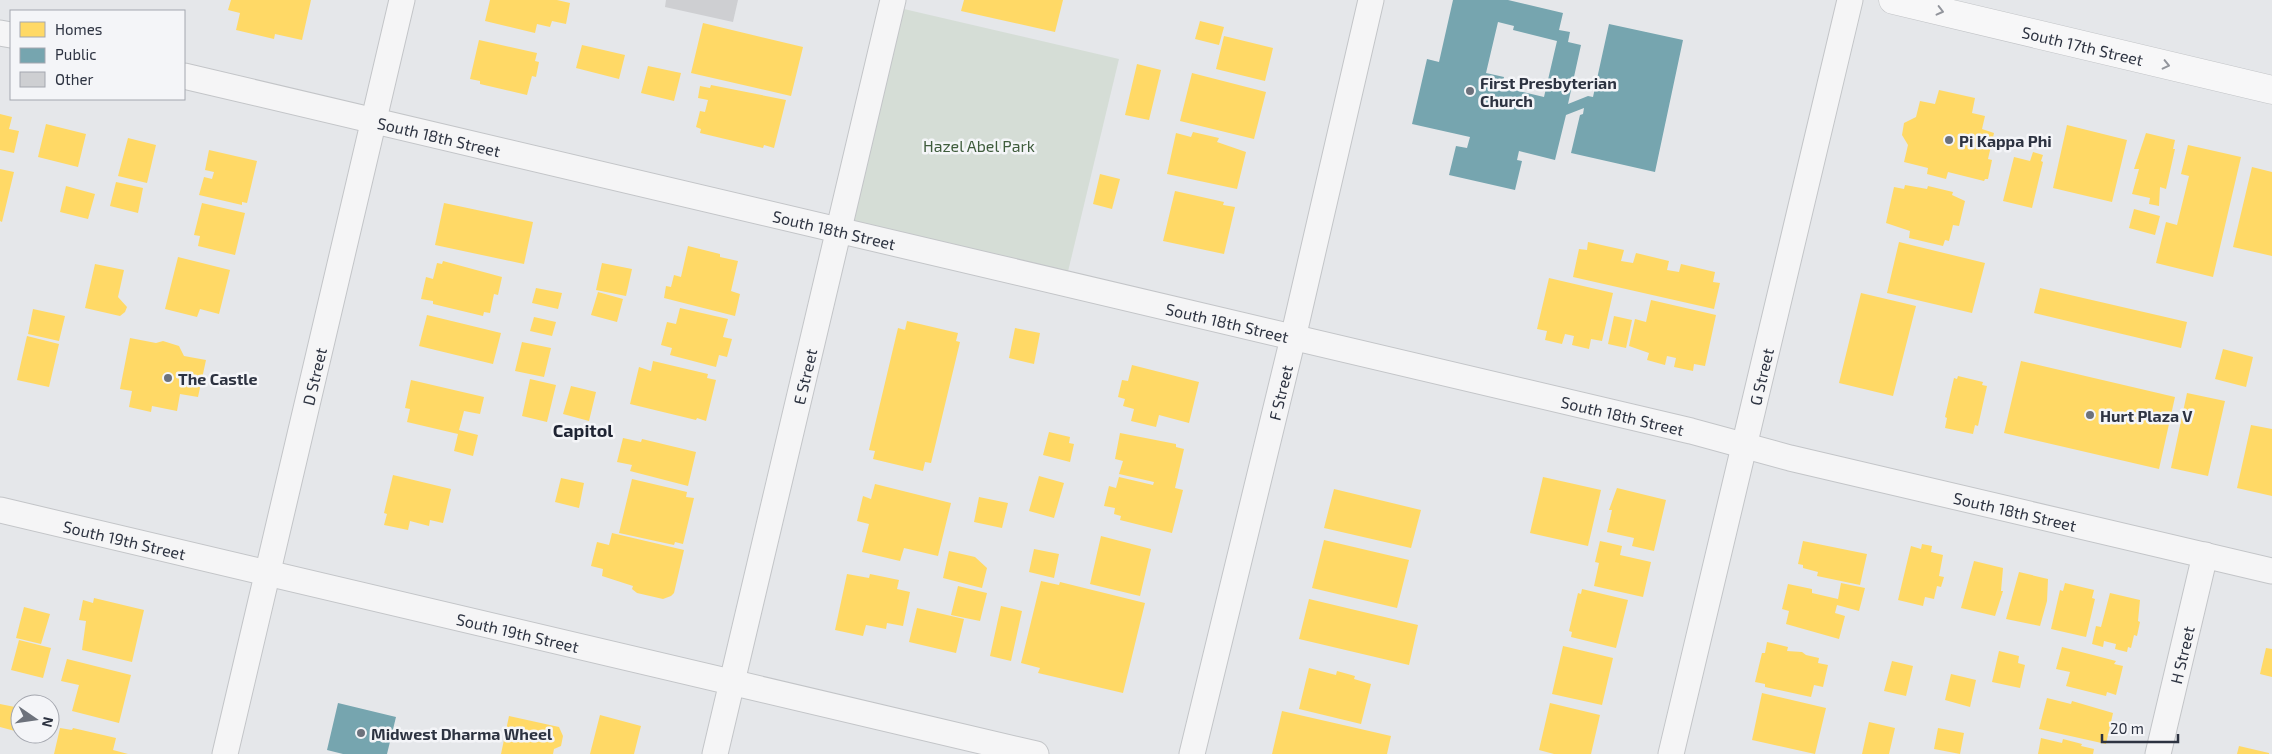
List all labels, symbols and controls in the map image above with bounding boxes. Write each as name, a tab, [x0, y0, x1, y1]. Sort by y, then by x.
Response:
one-way arrow	[1936, 5, 1945, 16]
legend	[10, 10, 185, 100]
text: Homes	[55, 20, 102, 38]
street label: South 17th Street	[2020, 21, 2145, 69]
text: Public	[55, 45, 96, 63]
one-way arrow	[2162, 59, 2171, 70]
text: Other	[55, 70, 94, 88]
place label: First Presbyterian Church	[1480, 73, 1617, 110]
marker: First Presbyterian Church	[1464, 85, 1476, 97]
street label: South 18th Street	[376, 112, 502, 160]
place label: Pi Kappa Phi	[1959, 131, 2052, 150]
marker: Pi Kappa Phi	[1943, 134, 1955, 146]
park label: Hazel Abel Park	[923, 136, 1035, 155]
street label: South 18th Street	[771, 205, 898, 253]
street label: South 18th Street	[1164, 298, 1291, 345]
street label: D Street	[298, 346, 330, 407]
street label: E Street	[788, 346, 820, 406]
street label: G Street	[1745, 346, 1777, 407]
street label: F Street	[1264, 363, 1296, 422]
place label: The Castle	[178, 369, 258, 388]
marker: The Castle	[162, 372, 174, 384]
street label: South 18th Street	[1559, 391, 1686, 439]
place label: Hurt Plaza V	[2100, 406, 2193, 425]
marker: Hurt Plaza V	[2084, 409, 2096, 421]
district label: Capitol	[553, 419, 613, 441]
street label: South 18th Street	[1952, 487, 2078, 534]
street label: South 19th Street	[61, 516, 188, 563]
street label: South 19th Street	[455, 608, 581, 656]
street label: H Street	[2165, 624, 2197, 686]
north arrow	[10, 694, 60, 744]
scale bar	[2102, 712, 2178, 744]
text: N	[39, 715, 58, 729]
text: 20 m	[2110, 719, 2144, 737]
place label: Midwest Dharma Wheel	[371, 724, 553, 743]
marker: Midwest Dharma Wheel	[355, 727, 367, 739]

